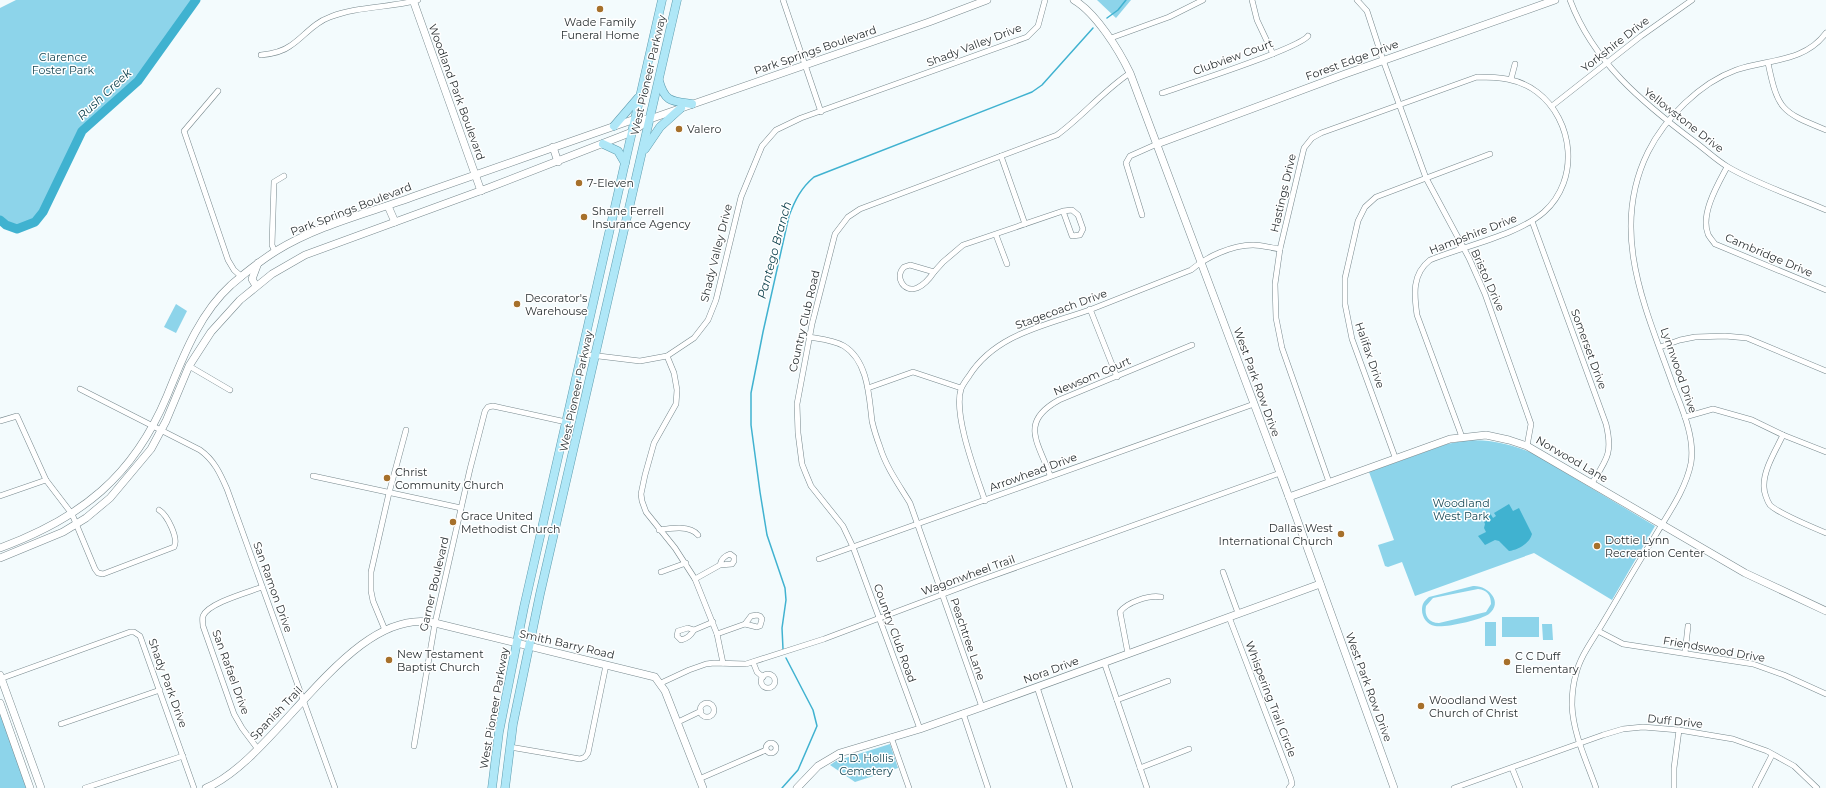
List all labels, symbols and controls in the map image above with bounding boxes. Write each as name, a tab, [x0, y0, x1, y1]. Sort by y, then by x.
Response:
marker: Wade Family Funeral Home	[595, 4, 605, 14]
street label: West Pioneer Parkway	[627, 13, 669, 137]
street label: Yorkshire Drive	[1578, 13, 1652, 75]
place label: Wade Family Funeral Home	[561, 15, 640, 42]
street label: Shady Valley Drive	[925, 20, 1024, 70]
street label: Woodland Park Boulevard	[426, 22, 488, 162]
street label: Park Springs Boulevard	[752, 22, 878, 78]
street label: Clubview Court	[1191, 36, 1276, 78]
street label: Forest Edge Drive	[1304, 37, 1401, 83]
park label: Clarence Foster Park	[32, 50, 95, 77]
water label: Rush Creek	[74, 64, 135, 123]
street label: Yellowstone Drive	[1641, 84, 1727, 156]
place label: Valero	[687, 122, 721, 136]
marker: Valero	[674, 124, 684, 134]
street label: Hastings Drive	[1267, 152, 1299, 234]
place label: 7-Eleven	[587, 176, 634, 190]
marker: 7-Eleven	[574, 178, 584, 188]
street label: Park Springs Boulevard	[288, 179, 414, 239]
water label: Pantego Branch	[754, 200, 794, 300]
street label: Shady Valley Drive	[697, 202, 735, 304]
place label: Shane Ferrell Insurance Agency	[592, 204, 691, 231]
street label: Hampshire Drive	[1427, 211, 1519, 257]
marker: Shane Ferrell Insurance Agency	[579, 212, 589, 222]
street label: Cambridge Drive	[1723, 230, 1815, 280]
street label: Bristol Drive	[1468, 247, 1508, 314]
street label: Country Club Road	[785, 269, 823, 373]
street label: Stagecoach Drive	[1013, 286, 1109, 332]
place label: Decorator's Warehouse	[525, 291, 588, 318]
marker: Decorator's Warehouse	[512, 299, 522, 309]
street label: Somerset Drive	[1568, 307, 1610, 391]
street label: Halifax Drive	[1352, 320, 1388, 390]
street label: Lynnwood Drive	[1658, 325, 1700, 415]
street label: West Park Row Drive	[1231, 326, 1283, 439]
street label: West Pioneer Parkway	[556, 329, 596, 453]
street label: Newsom Court	[1051, 353, 1133, 399]
street label: Norwood Lane	[1533, 433, 1611, 486]
street label: Arrowhead Drive	[987, 449, 1079, 494]
place label: Christ Community Church	[395, 465, 504, 492]
marker: Christ Community Church	[382, 473, 392, 483]
park label: Woodland West Park	[1432, 496, 1490, 523]
place label: Grace United Methodist Church	[461, 509, 561, 536]
marker: Grace United Methodist Church	[448, 517, 458, 527]
place label: Dallas West International Church	[1219, 521, 1334, 548]
marker: Dallas West International Church	[1336, 529, 1346, 539]
place label: Dottie Lynn Recreation Center	[1605, 533, 1705, 560]
street label: Garner Boulevard	[416, 535, 452, 633]
street label: San Ramon Drive	[250, 540, 296, 635]
marker: Dottie Lynn Recreation Center	[1592, 541, 1602, 551]
street label: Wagonwheel Trail	[919, 552, 1017, 598]
street label: Country Club Road	[871, 582, 919, 684]
street label: Peachtree Lane	[947, 596, 989, 682]
street label: Smith Barry Road	[518, 626, 616, 662]
street label: San Rafael Drive	[209, 628, 253, 717]
street label: West Park Row Drive	[1343, 631, 1395, 744]
street label: Friendswood Drive	[1662, 633, 1766, 665]
street label: Shady Park Drive	[145, 637, 191, 730]
street label: Whispering Trail Circle	[1242, 639, 1300, 759]
street label: West Pioneer Parkway	[476, 646, 512, 770]
place label: New Testament Baptist Church	[397, 647, 484, 674]
place label: C C Duff Elementary	[1515, 649, 1579, 676]
street label: Nora Drive	[1021, 653, 1081, 686]
marker: New Testament Baptist Church	[384, 655, 394, 665]
marker: C C Duff Elementary	[1502, 657, 1512, 667]
street label: Spanish Trail	[247, 683, 305, 743]
place label: Woodland West Church of Christ	[1429, 693, 1519, 720]
marker: Woodland West Church of Christ	[1416, 701, 1426, 711]
street label: Duff Drive	[1647, 711, 1704, 731]
park label: J. D. Hollis Cemetery	[838, 751, 894, 778]

